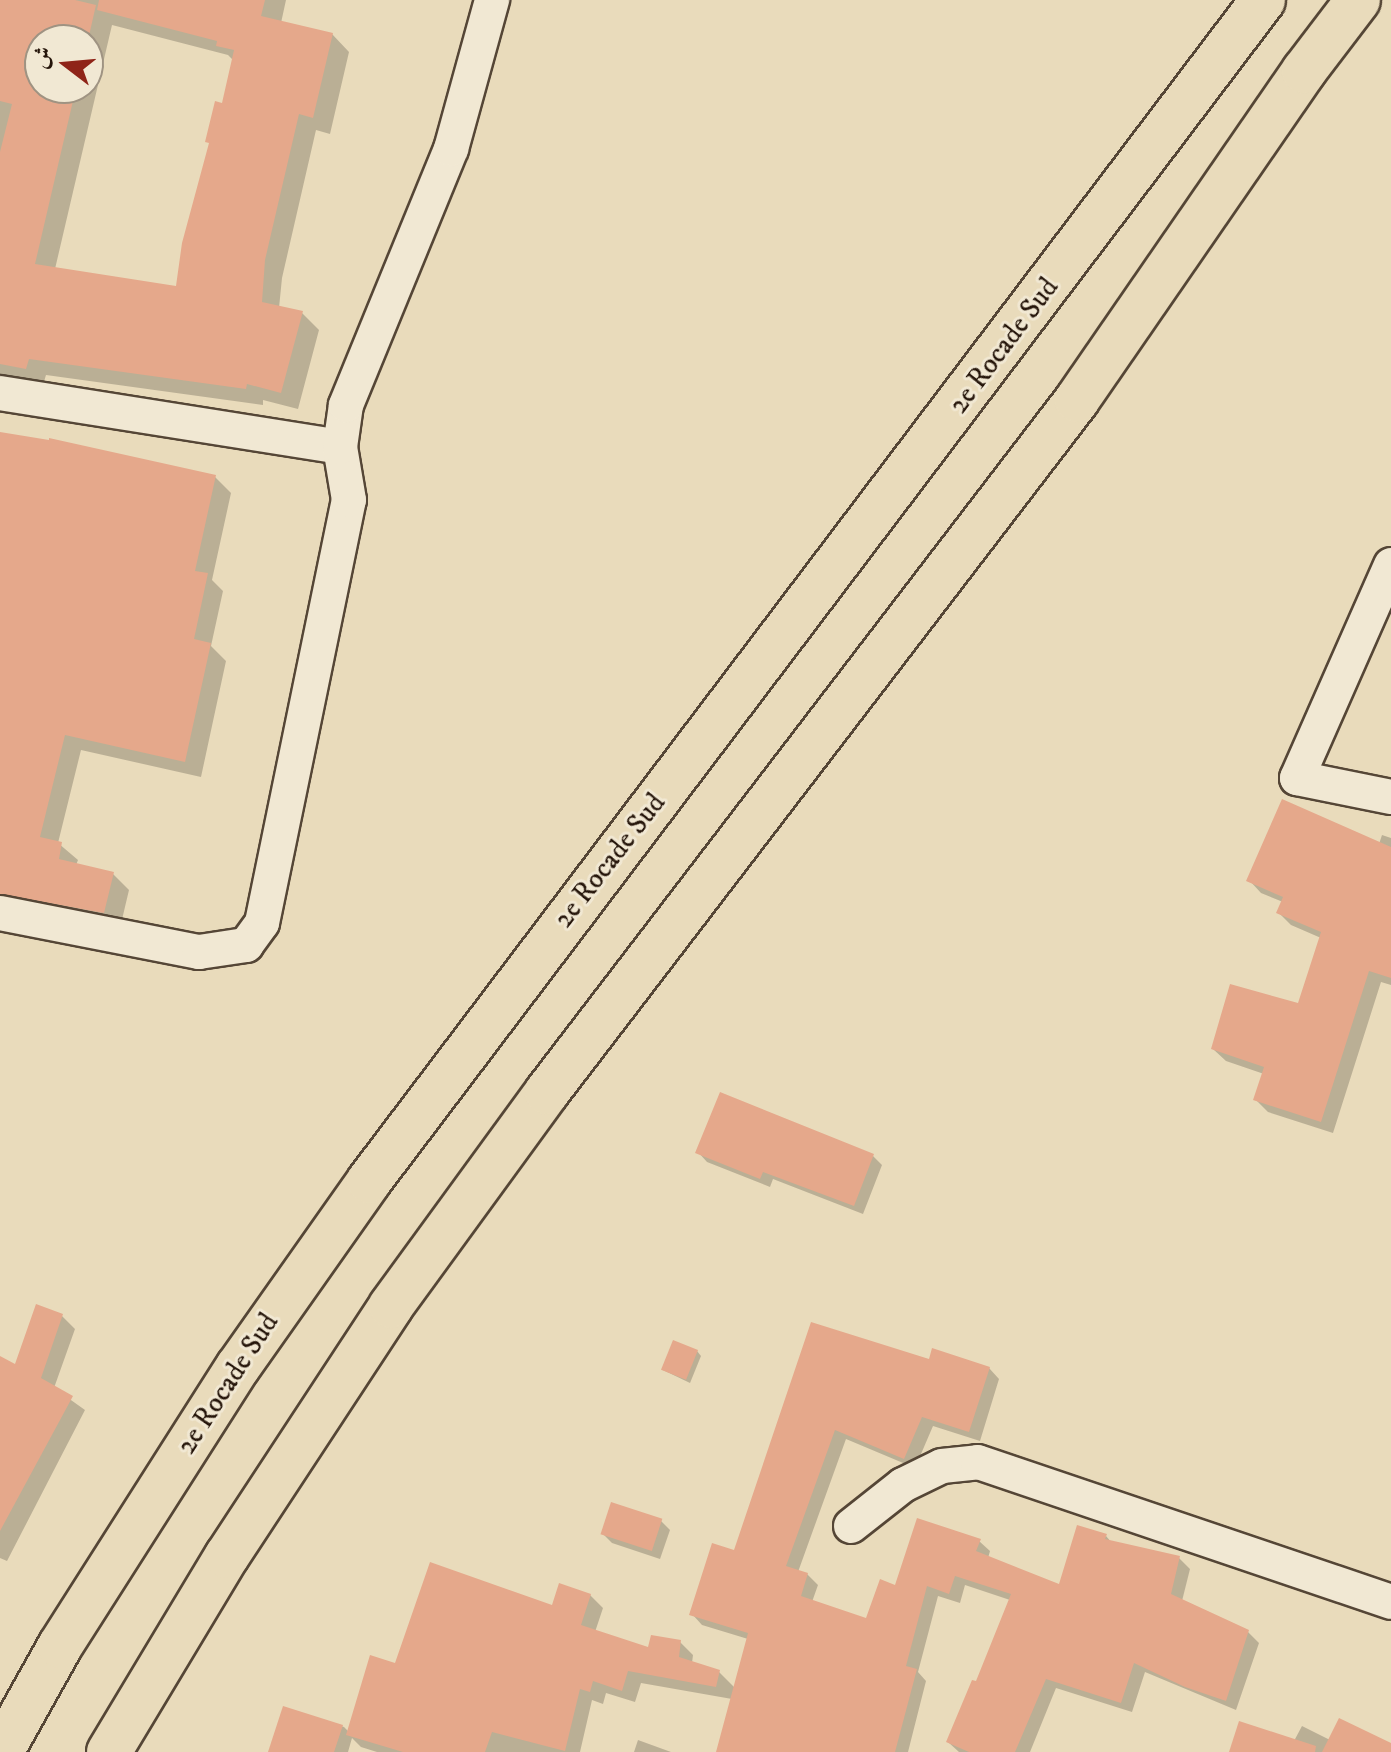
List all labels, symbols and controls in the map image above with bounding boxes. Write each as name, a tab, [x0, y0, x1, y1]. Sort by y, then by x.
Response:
north arrow	[24, 24, 104, 104]
text: ش	[26, 44, 58, 72]
street label: 2e Rocade Sud	[942, 272, 1066, 420]
street label: 2e Rocade Sud	[547, 787, 673, 935]
street label: 2e Rocade Sud	[170, 1307, 286, 1461]

